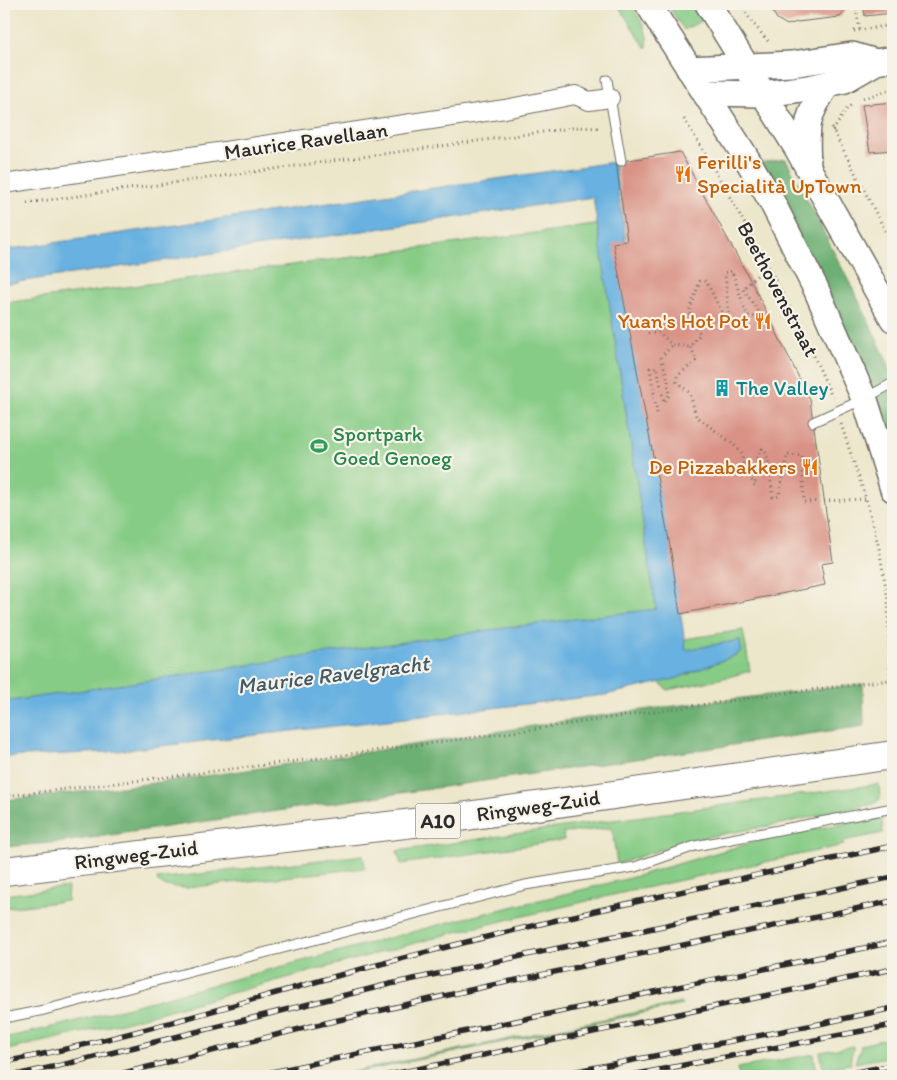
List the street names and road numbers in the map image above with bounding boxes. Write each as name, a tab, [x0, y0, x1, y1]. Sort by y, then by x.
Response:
street label: Maurice Ravellaan	[223, 117, 389, 164]
street label: Beethovenstraat	[732, 217, 825, 361]
street label: Ringweg-Zuid	[475, 784, 601, 827]
road number: A10	[416, 804, 460, 838]
street label: Ringweg-Zuid	[73, 835, 199, 874]

